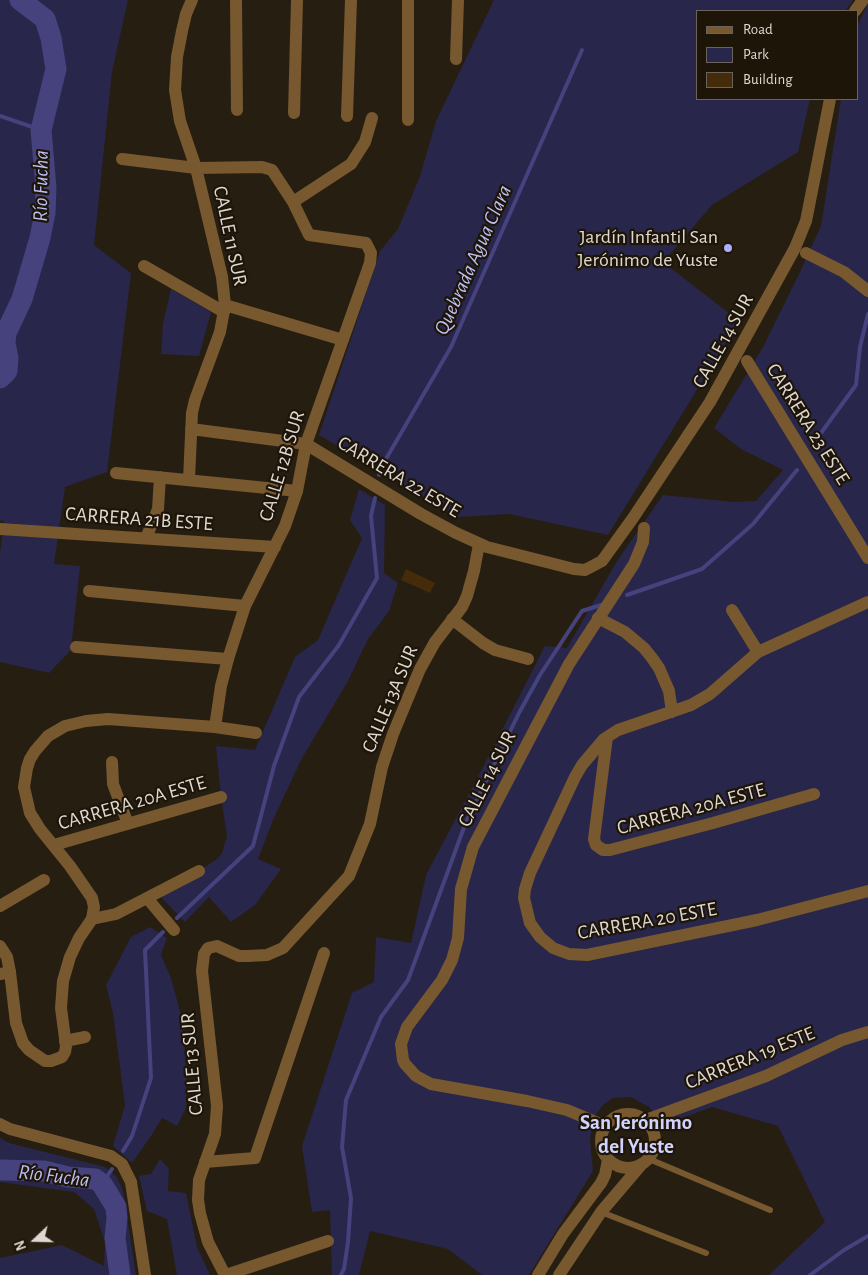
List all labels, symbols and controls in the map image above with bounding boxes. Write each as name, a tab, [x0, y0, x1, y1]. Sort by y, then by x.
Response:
legend	[696, 10, 858, 100]
text: Road	[743, 22, 773, 37]
text: Park	[743, 47, 769, 62]
text: Building	[743, 72, 793, 87]
water label: Río Fucha	[28, 150, 54, 222]
water label: Quebrada Agua Clara	[429, 181, 517, 339]
street label: CALLE 11 SUR	[208, 184, 252, 288]
place label: Jardín Infantil San Jerónimo de Yuste	[578, 225, 718, 272]
marker: Jardín Infantil San Jerónimo de Yuste	[722, 242, 734, 254]
street label: CALLE 14 SUR	[687, 290, 759, 392]
street label: CARRERA 23 ESTE	[761, 359, 855, 489]
street label: CALLE 12B SUR	[254, 408, 310, 524]
street label: CARRERA 22 ESTE	[333, 431, 465, 523]
street label: CARRERA 21B ESTE	[64, 502, 214, 536]
street label: CALLE 13A SUR	[357, 642, 423, 756]
street label: CALLE 14 SUR	[453, 727, 521, 831]
street label: CARRERA 20A ESTE	[55, 770, 209, 836]
street label: CARRERA 20A ESTE	[614, 778, 768, 840]
street label: CARRERA 20 ESTE	[576, 897, 718, 945]
street label: CALLE 13 SUR	[176, 1012, 208, 1116]
street label: CARRERA 19 ESTE	[682, 1021, 818, 1095]
district label: San Jerónimo del Yuste	[580, 1110, 692, 1160]
water label: Río Fucha	[17, 1159, 91, 1193]
north arrow	[10, 1215, 60, 1265]
text: N	[13, 1238, 29, 1252]

